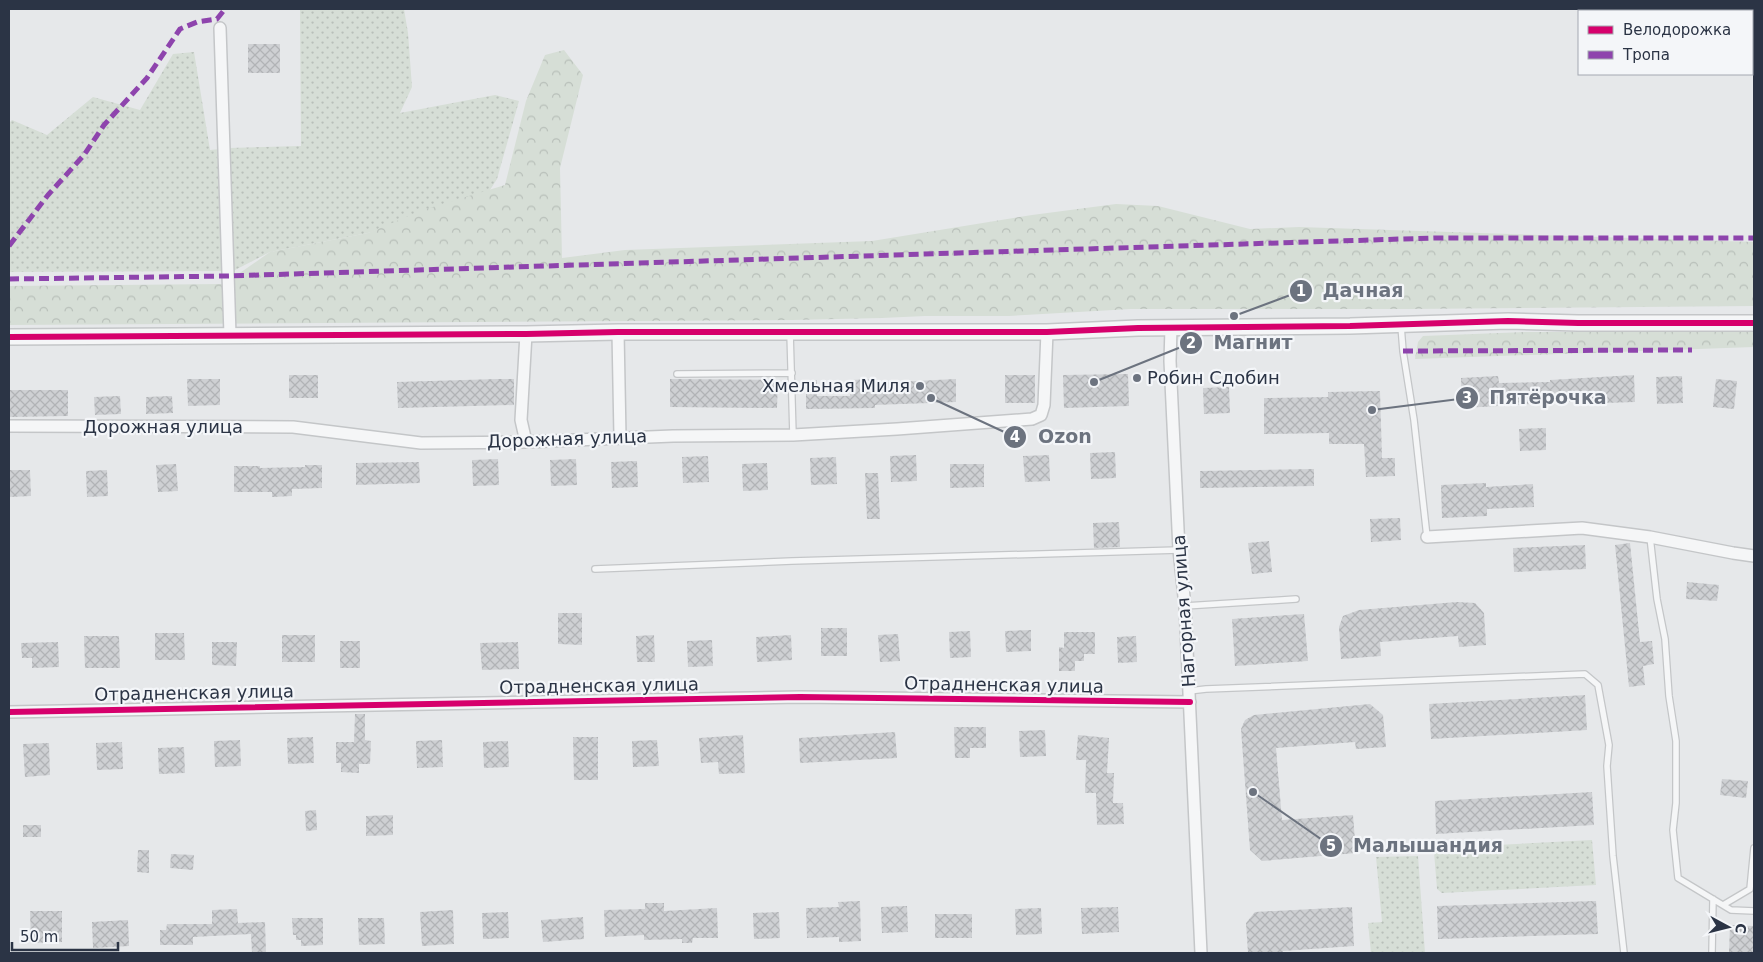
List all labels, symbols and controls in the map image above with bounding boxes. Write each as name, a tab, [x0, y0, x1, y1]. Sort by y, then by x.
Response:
legend	[1578, 10, 1753, 75]
text: Велодорожка	[1623, 21, 1731, 39]
text: Тропа	[1622, 46, 1670, 64]
callout: Дачная	[1288, 274, 1414, 308]
text: Дачная	[1323, 279, 1403, 301]
text: 1	[1296, 282, 1306, 300]
callout: Магнит	[1178, 326, 1302, 360]
text: Магнит	[1213, 331, 1293, 353]
text: 2	[1186, 334, 1196, 352]
place label: Робин Сдобин	[1147, 367, 1280, 388]
marker: Робин Сдобин	[1131, 372, 1143, 384]
place label: Хмельная Миля	[762, 375, 910, 396]
marker: Хмельная Миля	[914, 380, 926, 392]
callout: Пятёрочка	[1454, 381, 1617, 415]
text: Пятёрочка	[1489, 386, 1607, 408]
text: 3	[1462, 389, 1472, 407]
street label: Дорожная улица	[83, 416, 243, 437]
callout: Ozon	[1003, 420, 1101, 454]
street label: Дорожная улица	[487, 425, 647, 452]
text: Ozon	[1038, 425, 1092, 447]
text: 4	[1010, 428, 1020, 446]
street label: Нагорная улица	[1168, 534, 1199, 688]
street label: Отрадненская улица	[904, 672, 1104, 697]
street label: Отрадненская улица	[499, 673, 699, 698]
street label: Отрадненская улица	[94, 680, 294, 705]
callout: Малышандия	[1319, 829, 1513, 863]
text: Малышандия	[1353, 834, 1503, 856]
text: 5	[1326, 837, 1336, 855]
north arrow	[1703, 902, 1753, 952]
scale bar	[12, 920, 119, 952]
text: С	[1732, 923, 1749, 935]
text: 50 m	[20, 928, 58, 946]

